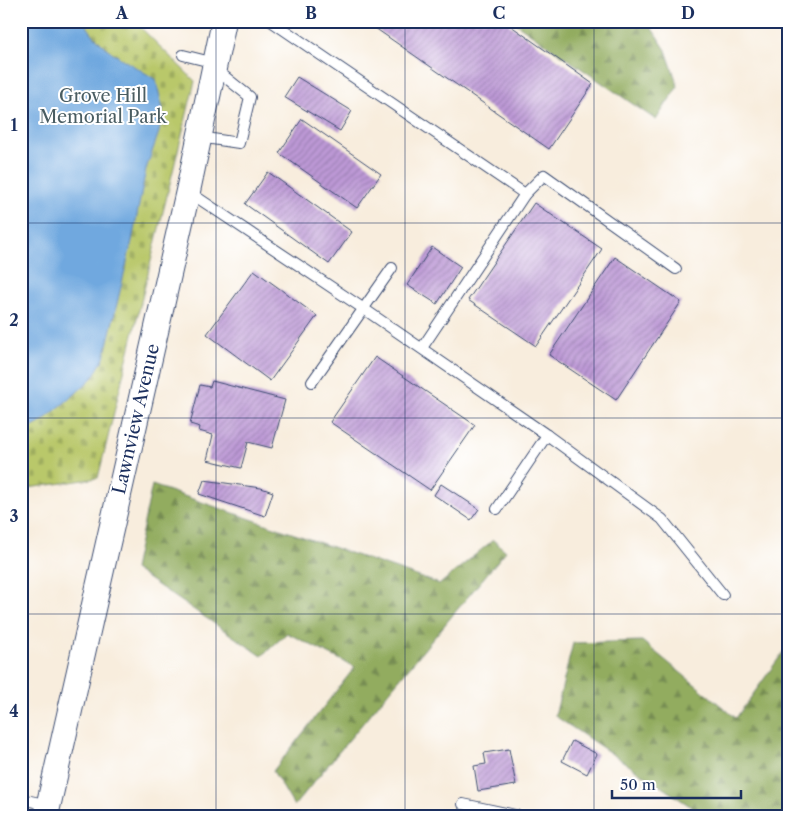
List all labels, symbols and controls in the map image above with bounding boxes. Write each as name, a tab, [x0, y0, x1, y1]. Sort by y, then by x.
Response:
text: A	[115, 3, 129, 23]
text: B	[305, 3, 317, 23]
text: C	[493, 3, 505, 23]
text: D	[681, 3, 695, 23]
park label: Grove Hill Memorial Park	[39, 85, 168, 128]
text: 1	[10, 115, 18, 135]
text: 2	[9, 310, 19, 330]
street label: Lawnview Avenue	[108, 342, 164, 496]
text: 3	[9, 506, 19, 526]
text: 4	[9, 701, 19, 721]
scale bar	[612, 767, 741, 799]
text: 50 m	[620, 775, 656, 794]

